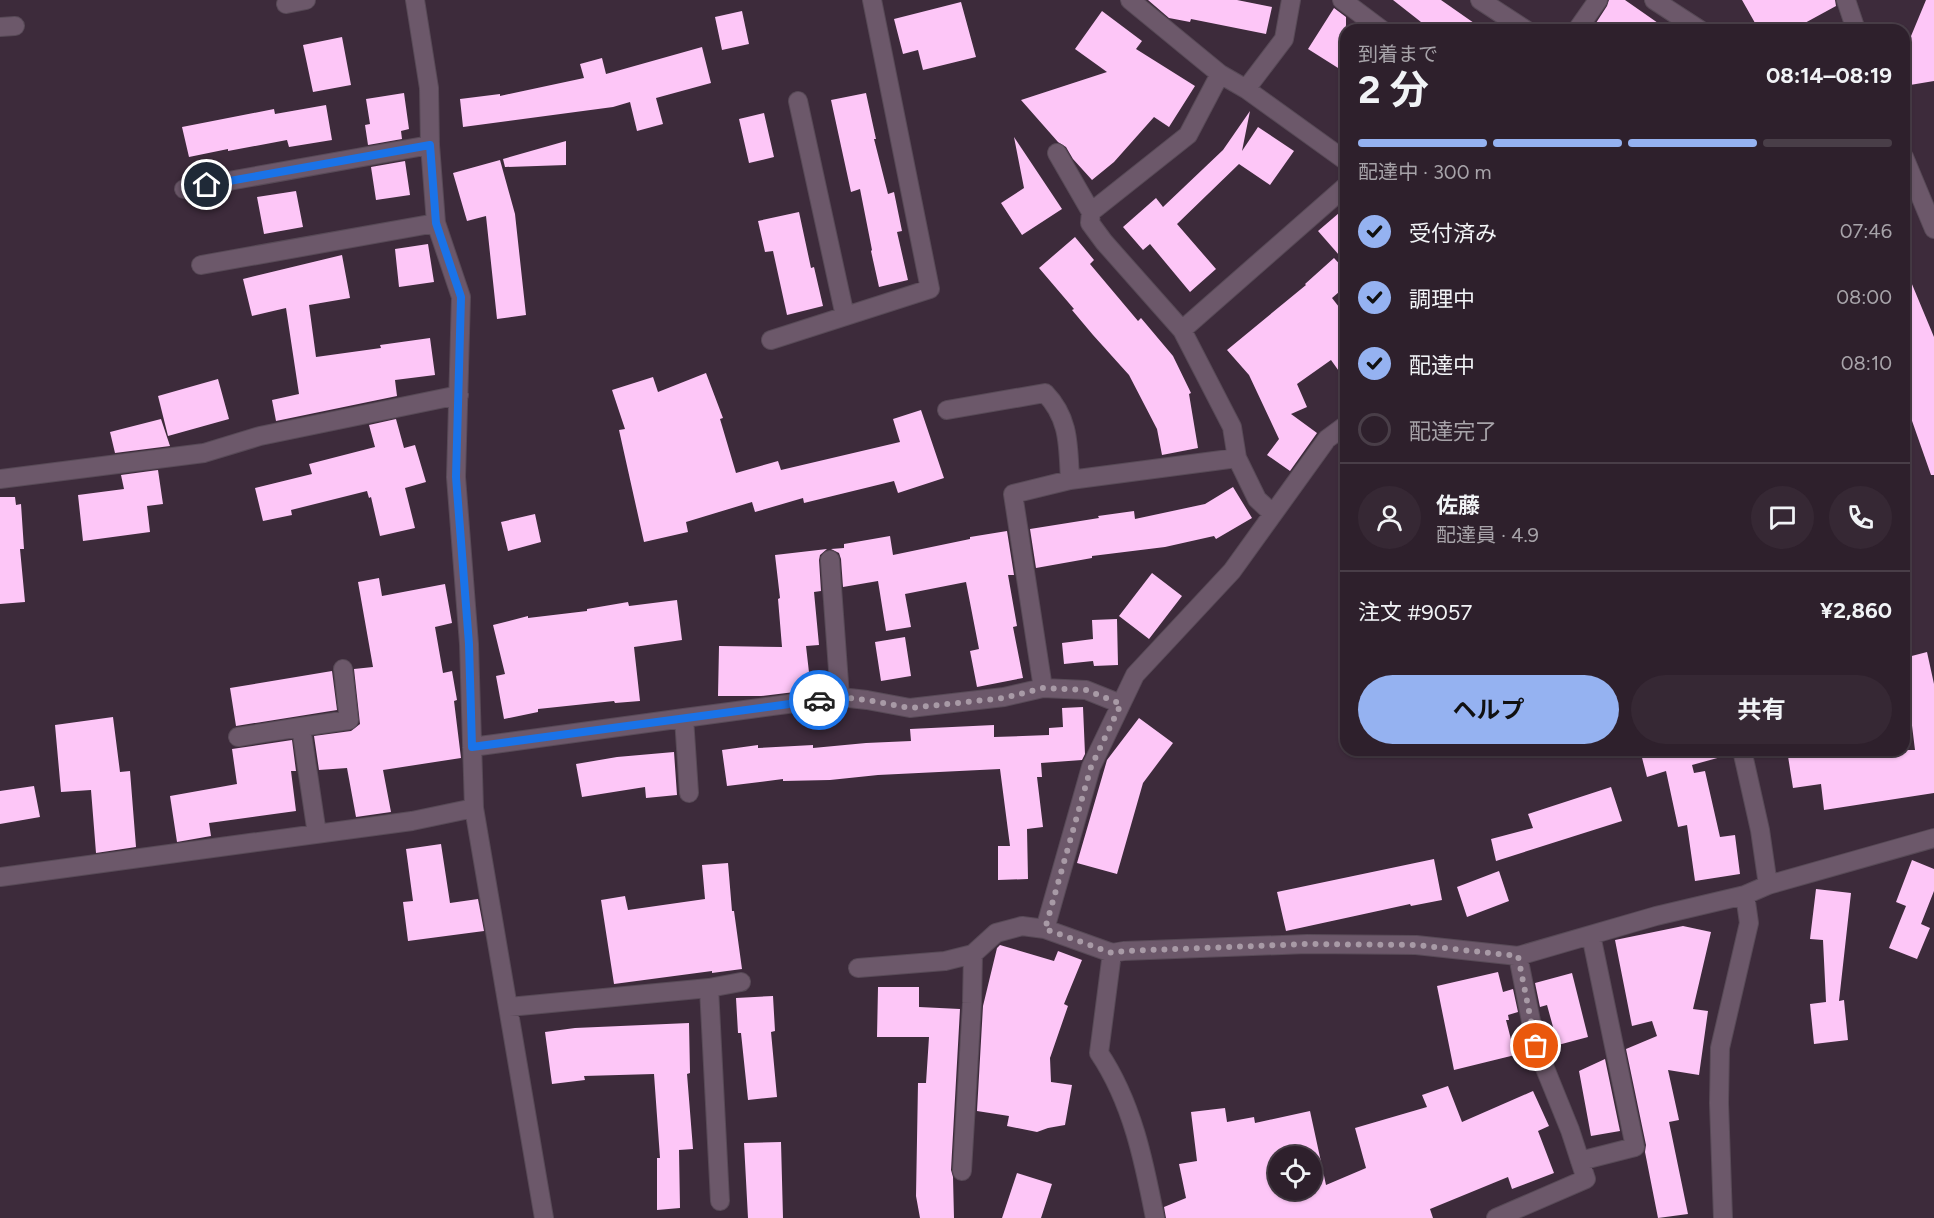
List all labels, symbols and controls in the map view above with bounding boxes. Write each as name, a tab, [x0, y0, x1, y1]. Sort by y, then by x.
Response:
text: 到着まで	[1358, 42, 1438, 66]
text: 08:14–08:19	[1766, 62, 1892, 89]
text: 2 分	[1358, 66, 1429, 113]
pin	[181, 159, 232, 210]
text: 配達中 · 300 m	[1358, 160, 1491, 184]
icon: home	[190, 168, 223, 201]
icon: check	[1358, 215, 1391, 248]
text: 07:46	[1840, 219, 1892, 243]
text: 受付済み	[1409, 220, 1497, 247]
icon: check	[1358, 281, 1391, 314]
text: 08:00	[1836, 285, 1892, 309]
text: 調理中	[1409, 286, 1475, 313]
icon: check	[1358, 347, 1391, 380]
text: 08:10	[1841, 351, 1892, 375]
text: 配達中	[1409, 352, 1475, 379]
text: 配達完了	[1409, 418, 1497, 445]
button: person	[1358, 486, 1421, 549]
button: chat	[1751, 486, 1814, 549]
button: phone	[1829, 486, 1892, 549]
text: 佐藤	[1436, 492, 1480, 519]
text: 配達員 · 4.9	[1436, 523, 1539, 547]
text: ¥2,860	[1820, 597, 1892, 624]
text: 注文 #9057	[1358, 599, 1472, 626]
courier	[789, 670, 849, 730]
button: ヘルプ	[1358, 675, 1619, 744]
button: 共有	[1631, 675, 1892, 744]
icon: car	[803, 684, 836, 717]
pin	[1510, 1020, 1561, 1071]
icon: bag	[1519, 1029, 1552, 1062]
map controls	[1268, 1146, 1322, 1200]
button: locate	[1268, 1146, 1322, 1200]

